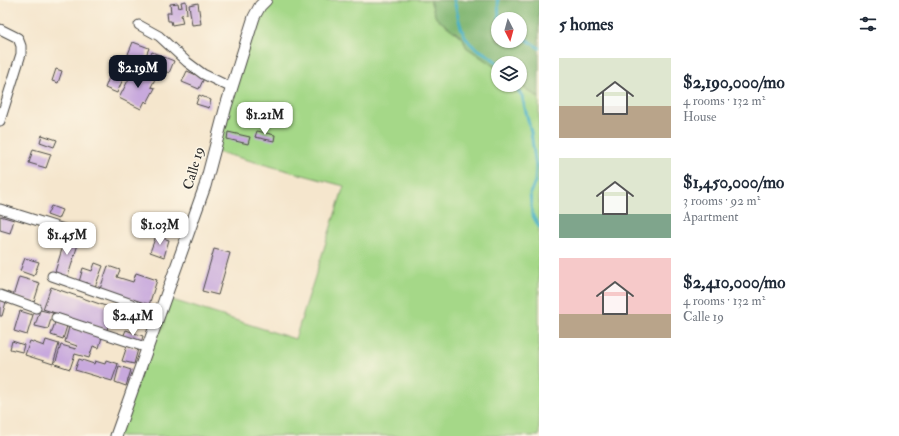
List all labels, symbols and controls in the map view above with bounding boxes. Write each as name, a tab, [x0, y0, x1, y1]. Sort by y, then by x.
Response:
north arrow	[491, 12, 527, 48]
map controls	[491, 12, 527, 92]
icon: filters	[857, 13, 879, 35]
text: 5 homes	[559, 14, 613, 35]
pin: $2.19M	[105, 55, 171, 89]
button: layers	[491, 56, 527, 92]
text: $2.19M	[118, 60, 158, 76]
text: $2,190,000/mo	[683, 72, 785, 93]
icon: home	[591, 74, 639, 122]
text: 4 rooms · 132 m²	[683, 93, 765, 109]
pin: $1.21M	[232, 102, 298, 136]
text: $1.21M	[246, 107, 284, 123]
text: House	[683, 109, 716, 125]
street label: Calle 19	[179, 145, 208, 192]
text: $1,450,000/mo	[683, 172, 784, 193]
icon: home	[591, 174, 639, 222]
text: 3 rooms · 92 m²	[683, 193, 760, 209]
text: Apartment	[683, 209, 739, 225]
pin: $1.03M	[127, 212, 193, 246]
text: $1.03M	[141, 217, 179, 233]
pin: $1.45M	[34, 222, 100, 256]
text: $1.45M	[47, 227, 87, 243]
text: $2,410,000/mo	[683, 272, 785, 293]
icon: home	[591, 274, 639, 322]
text: 4 rooms · 132 m²	[683, 293, 765, 309]
pin: $2.41M	[100, 303, 166, 337]
text: $2.41M	[113, 308, 153, 324]
text: Calle 19	[683, 309, 724, 325]

